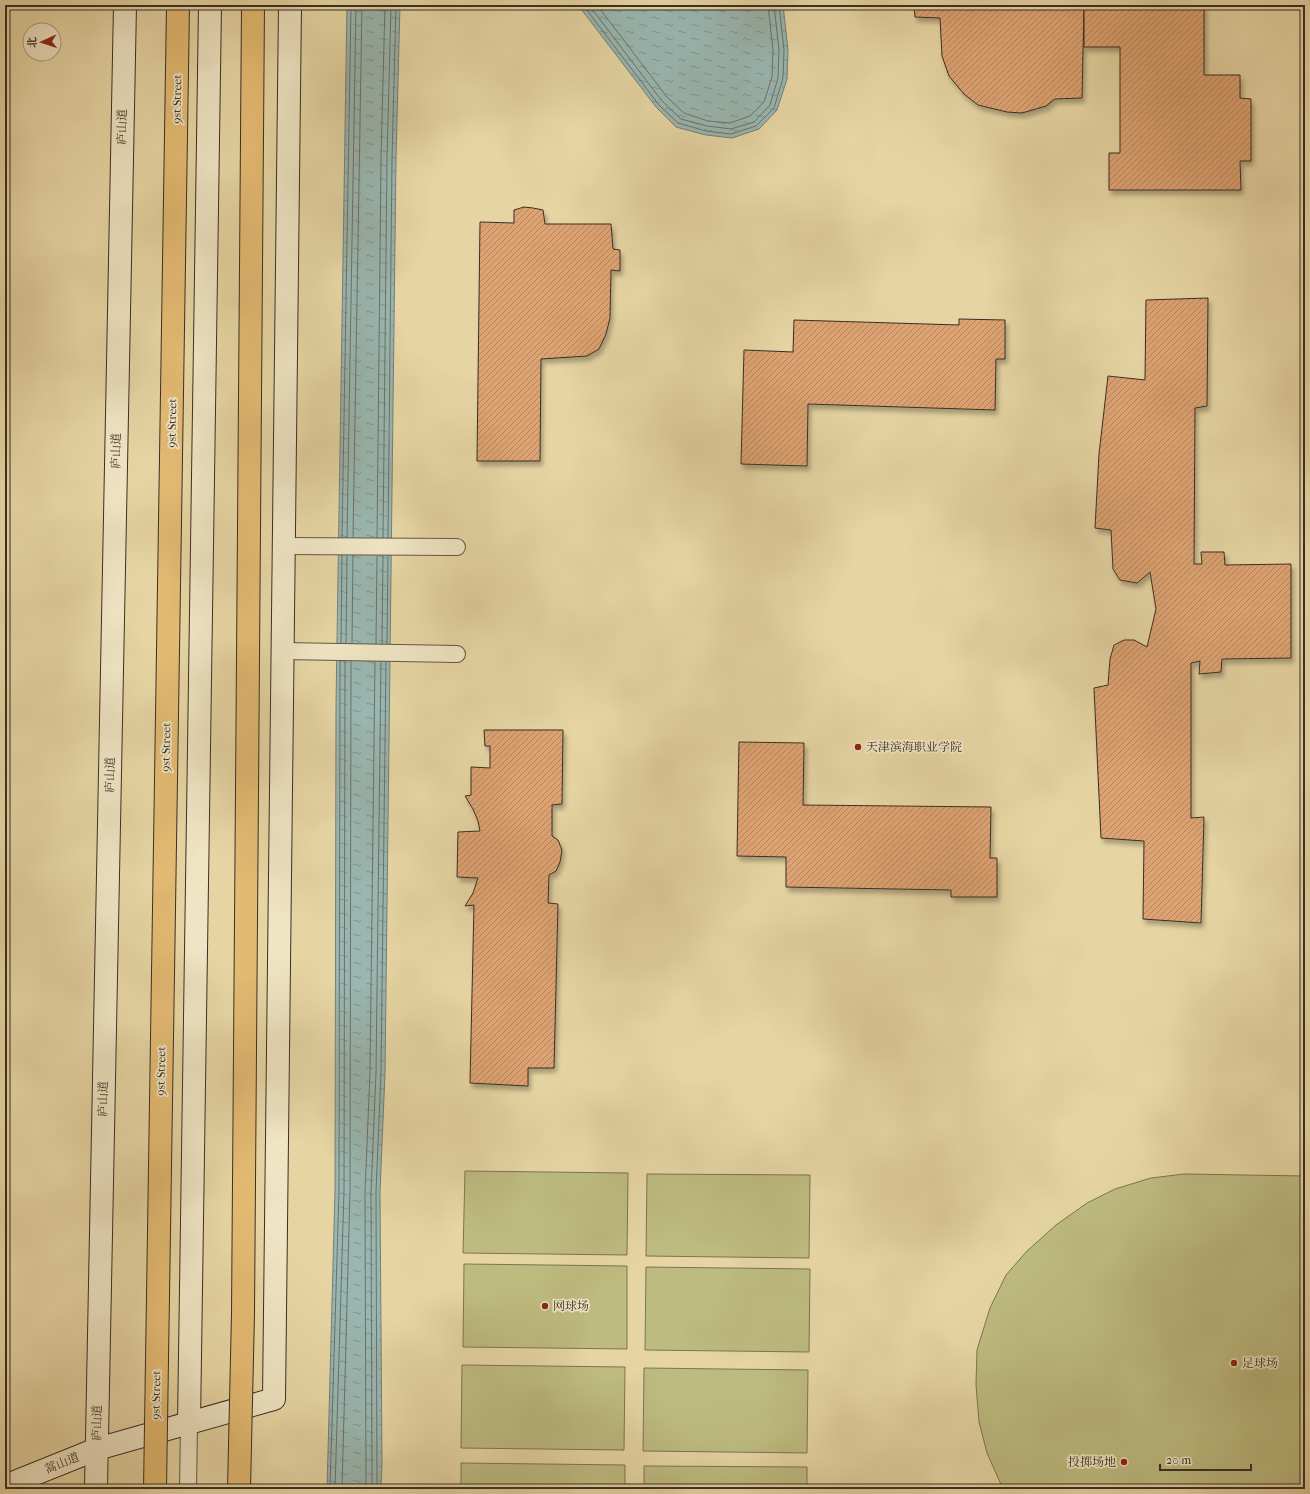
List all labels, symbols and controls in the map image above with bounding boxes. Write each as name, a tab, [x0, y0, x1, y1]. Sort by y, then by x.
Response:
north arrow	[22, 22, 62, 62]
text: 北	[26, 37, 39, 48]
street label: 9st Street	[170, 74, 184, 124]
street label: 庐山道	[115, 109, 129, 145]
street label: 9st Street	[165, 398, 179, 448]
street label: 庐山道	[109, 433, 123, 469]
street label: 9st Street	[159, 722, 173, 772]
place label: 天津滨海职业学院	[866, 740, 962, 754]
marker: 天津滨海职业学院	[853, 742, 863, 752]
street label: 庐山道	[103, 757, 117, 793]
street label: 9st Street	[154, 1046, 168, 1096]
street label: 庐山道	[96, 1081, 110, 1117]
place label: 网球场	[553, 1299, 589, 1313]
marker: 网球场	[540, 1301, 550, 1311]
place label: 足球场	[1242, 1356, 1278, 1370]
marker: 足球场	[1229, 1358, 1239, 1368]
street label: 9st Street	[149, 1370, 163, 1420]
street label: 庐山道	[90, 1405, 104, 1441]
scale bar	[1160, 1446, 1251, 1472]
street label: 蒿山道	[43, 1450, 81, 1476]
text: 20 m	[1166, 1453, 1191, 1467]
place label: 投掷场地	[1068, 1455, 1116, 1469]
marker: 投掷场地	[1119, 1457, 1129, 1467]

